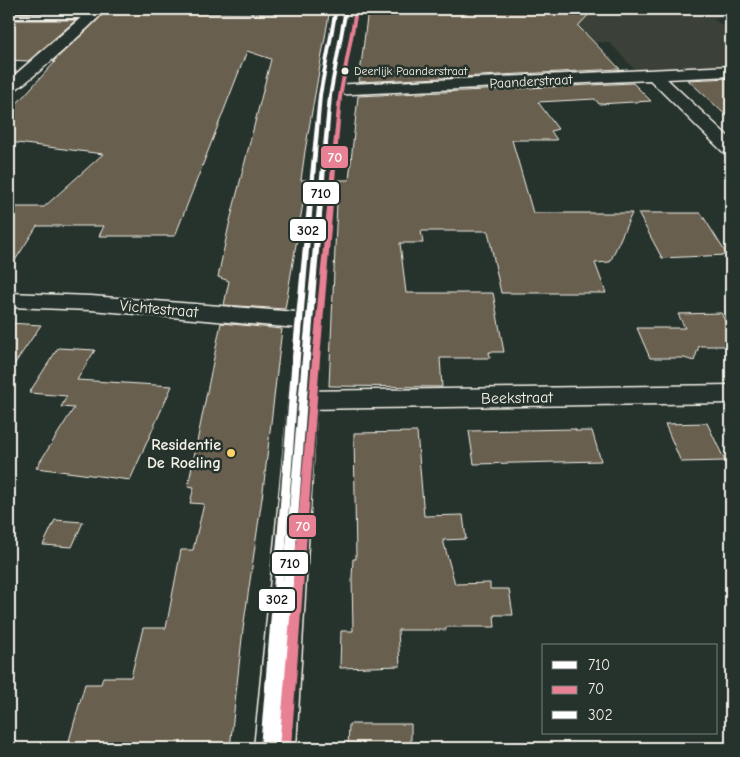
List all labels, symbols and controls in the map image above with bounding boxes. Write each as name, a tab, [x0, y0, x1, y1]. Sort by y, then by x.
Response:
place label: Deerlijk Paanderstraat	[354, 64, 468, 78]
marker: Deerlijk Paanderstraat	[340, 66, 350, 76]
street label: Paanderstraat	[489, 71, 574, 92]
line badge: 70	[320, 145, 349, 169]
text: 70	[328, 149, 342, 166]
line badge: 710	[302, 181, 340, 205]
text: 710	[311, 185, 331, 202]
line badge: 302	[289, 218, 327, 242]
text: 302	[297, 222, 319, 239]
street label: Vichtestraat	[119, 297, 199, 321]
street label: Beekstraat	[481, 388, 554, 408]
place label: Residentie De Roeling	[147, 436, 221, 472]
marker: Residentie De Roeling	[225, 447, 237, 459]
line badge: 70	[288, 514, 317, 538]
text: 70	[296, 518, 310, 535]
line badge: 710	[271, 551, 309, 575]
text: 710	[280, 555, 300, 572]
line badge: 302	[258, 588, 296, 612]
text: 302	[266, 591, 288, 608]
legend	[542, 644, 718, 734]
text: 710	[588, 656, 610, 674]
text: 70	[588, 680, 604, 698]
text: 302	[588, 706, 613, 724]

